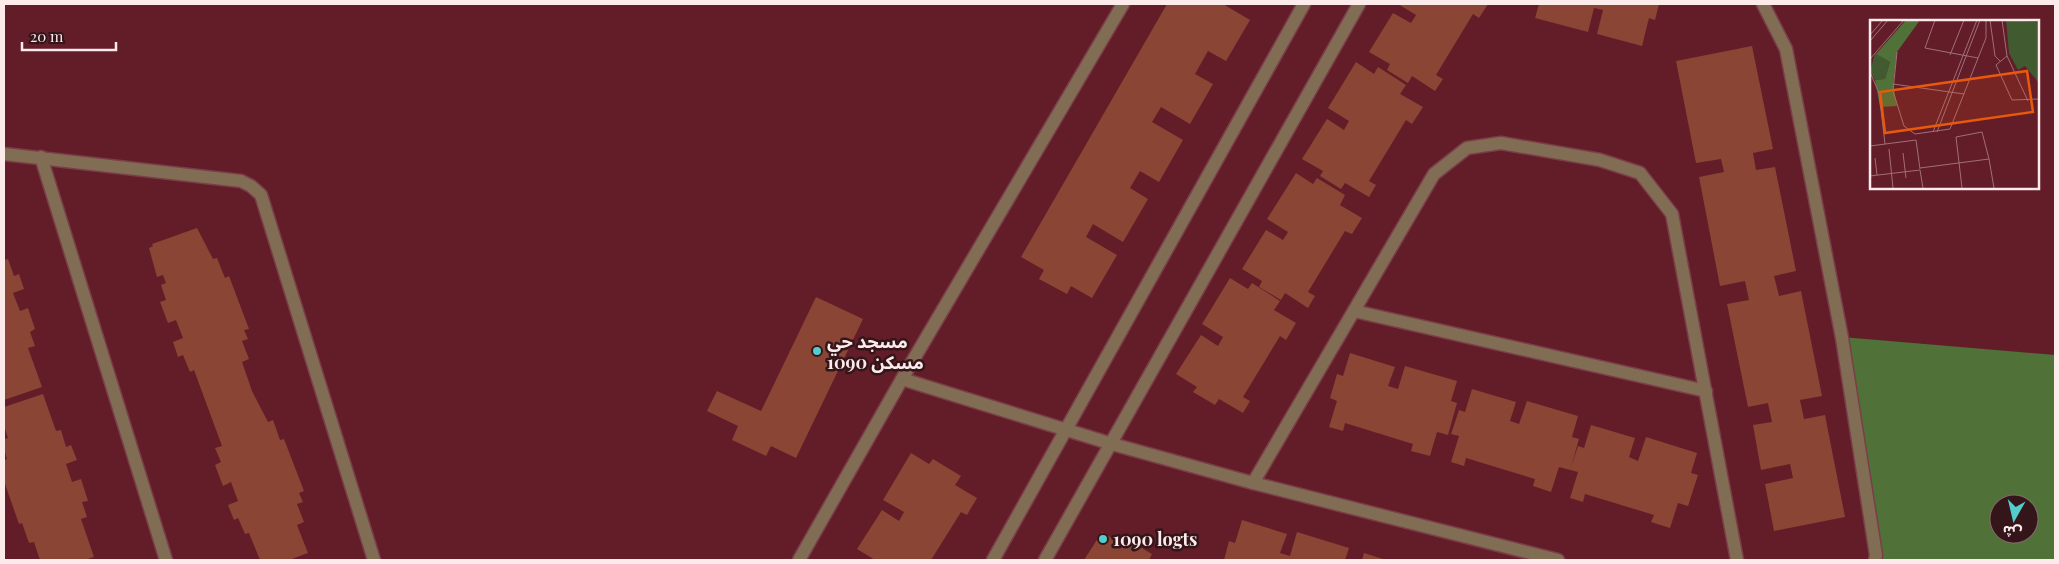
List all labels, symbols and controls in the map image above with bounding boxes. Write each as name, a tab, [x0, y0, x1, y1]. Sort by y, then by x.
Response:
scale bar	[22, 20, 116, 52]
inset map	[1870, 20, 2039, 189]
text: 20 m	[30, 26, 64, 46]
place label: مسجد حي 1090 مسكن	[827, 329, 924, 374]
marker: مسجد حي 1090 مسكن	[811, 345, 823, 357]
north arrow	[1989, 494, 2039, 544]
text: ش	[2001, 522, 2023, 543]
place label: 1090 logts	[1113, 527, 1197, 551]
marker: 1090 logts	[1097, 533, 1109, 545]

